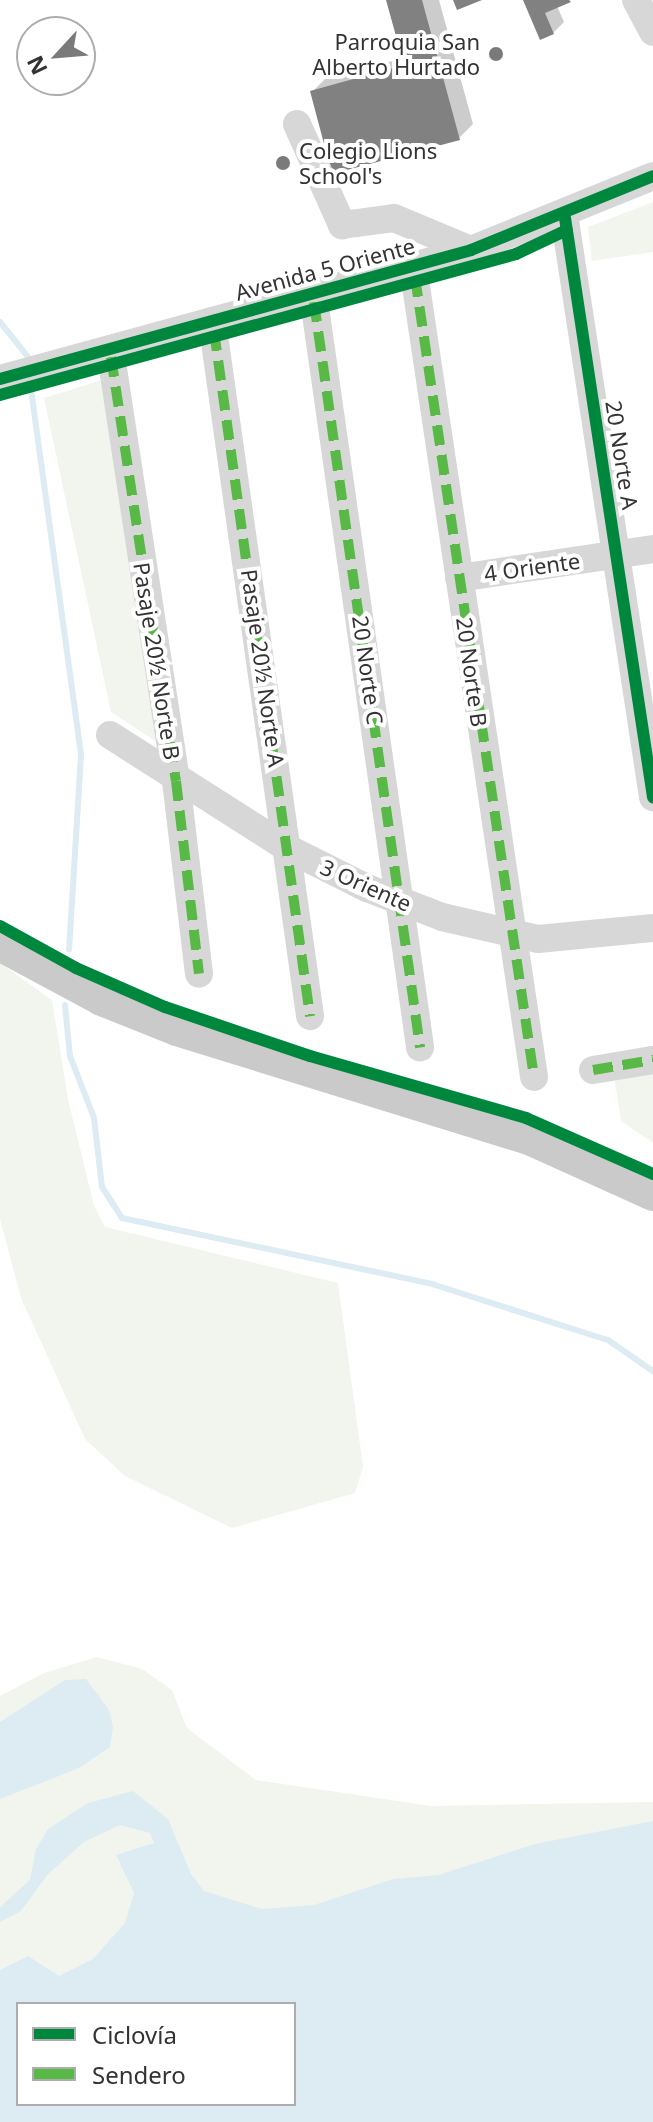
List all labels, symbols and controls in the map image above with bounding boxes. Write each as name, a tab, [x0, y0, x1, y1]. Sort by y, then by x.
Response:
north arrow	[16, 16, 96, 96]
place label: Parroquia San Alberto Hurtado	[312, 28, 480, 80]
marker: Parroquia San Alberto Hurtado	[487, 45, 505, 63]
text: N	[19, 51, 54, 80]
place label: Colegio Lions School's	[299, 137, 437, 188]
marker: Colegio Lions School's	[274, 154, 292, 172]
street label: Avenida 5 Oriente	[232, 232, 418, 306]
street label: 20 Norte A	[600, 399, 644, 511]
street label: 4 Oriente	[482, 547, 582, 587]
street label: Pasaje 20½ Norte B	[128, 560, 186, 762]
street label: Pasaje 20½ Norte A	[236, 567, 290, 769]
street label: 20 Norte C	[347, 614, 389, 726]
street label: 20 Norte B	[451, 616, 493, 728]
street label: 3 Oriente	[317, 853, 415, 917]
legend	[16, 2002, 296, 2106]
text: Ciclovía	[92, 2018, 177, 2051]
text: Sendero	[92, 2058, 186, 2091]

